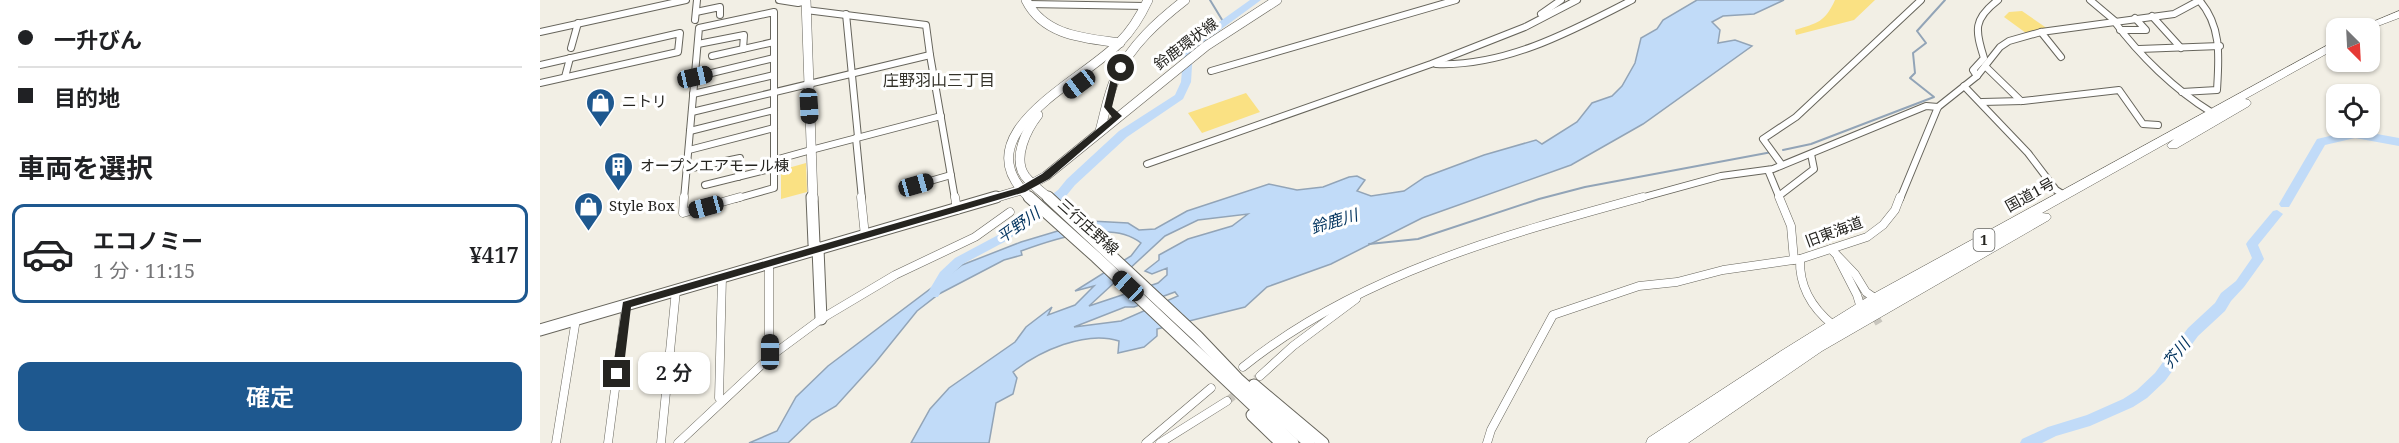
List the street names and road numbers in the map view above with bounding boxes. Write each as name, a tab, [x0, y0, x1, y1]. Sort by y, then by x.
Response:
street label: 鈴鹿環状線	[1149, 13, 1221, 74]
street label: 国道1号	[2001, 172, 2058, 216]
street label: 三行庄野線	[1054, 194, 1123, 259]
street label: 旧東海道	[1802, 211, 1865, 251]
road number: 1	[1974, 229, 1994, 251]

